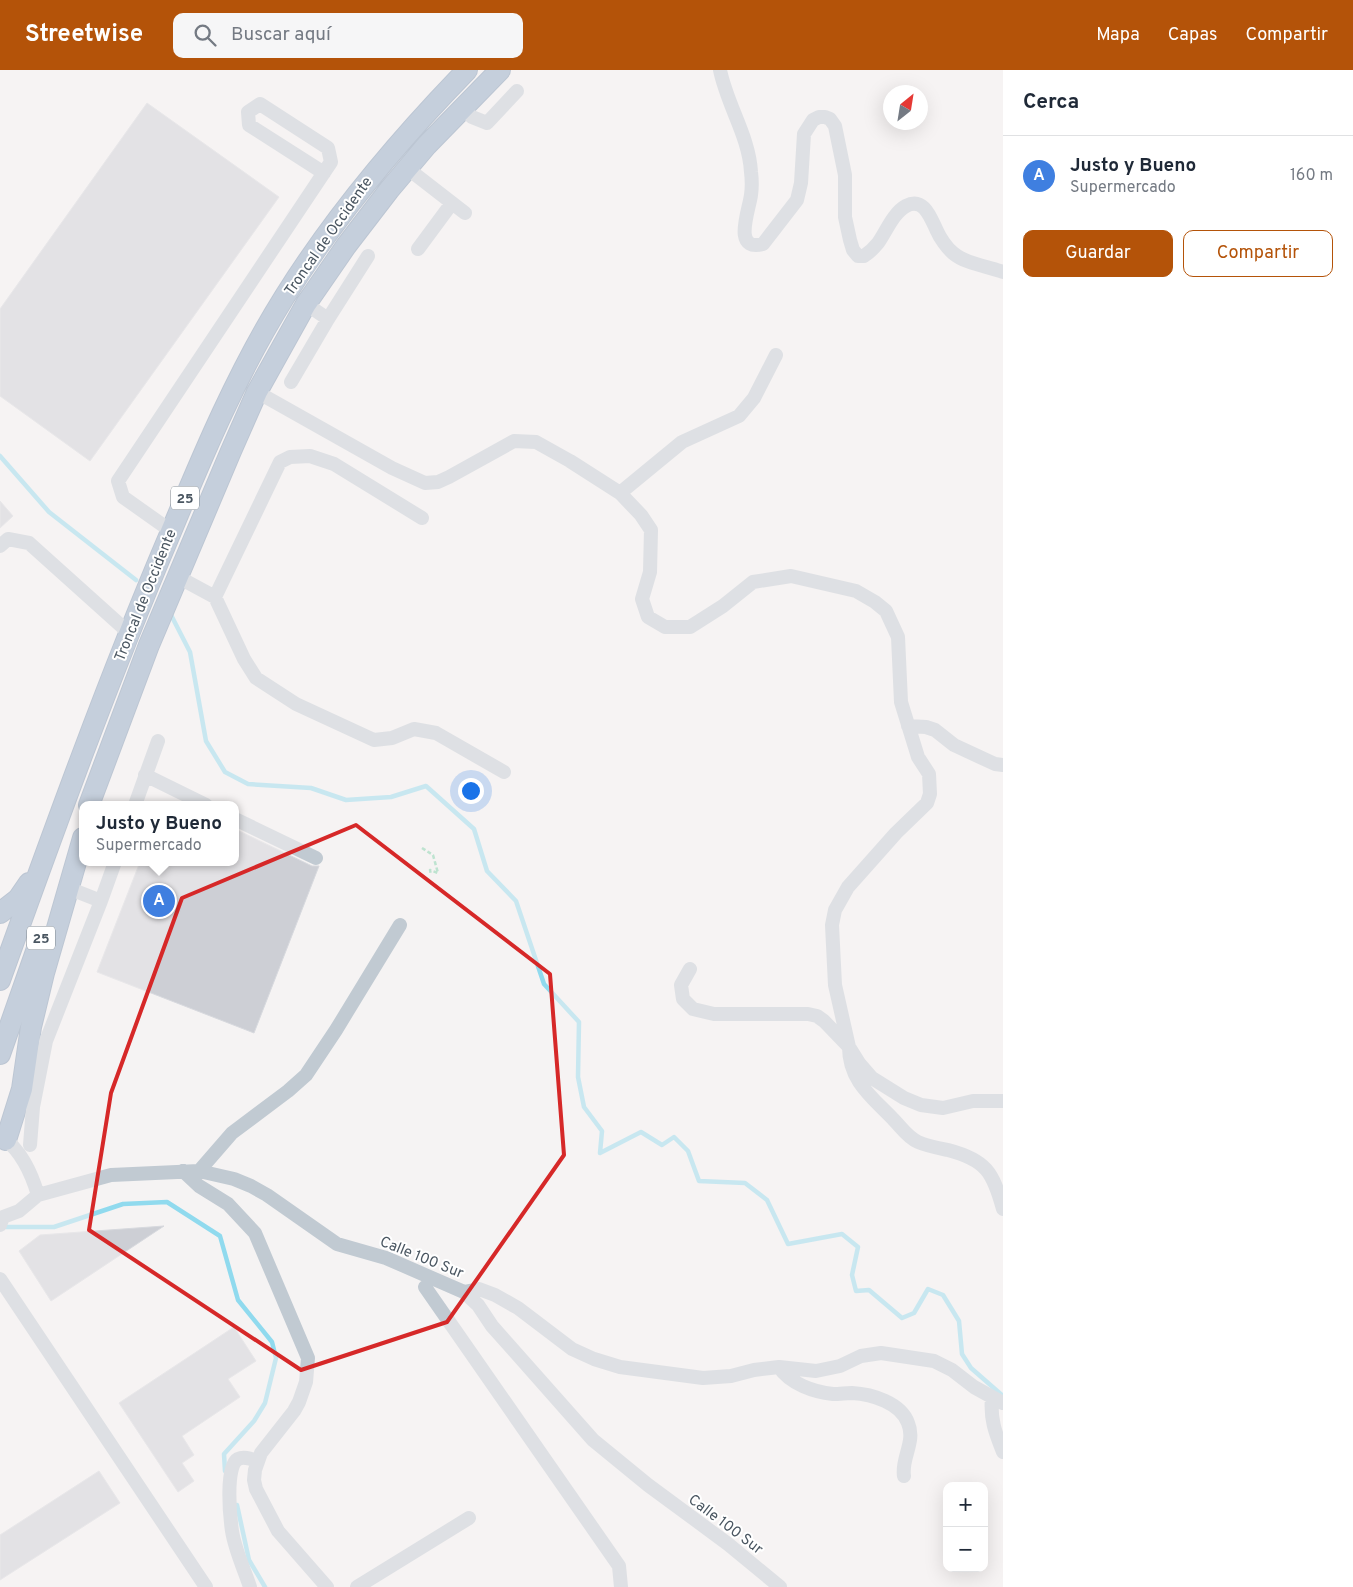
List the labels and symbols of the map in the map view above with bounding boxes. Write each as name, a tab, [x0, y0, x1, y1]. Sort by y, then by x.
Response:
north arrow	[883, 85, 928, 130]
street label: Troncal de Occidente	[281, 174, 377, 300]
road number: 25	[171, 486, 199, 509]
street label: Troncal de Occidente	[111, 527, 182, 664]
your location	[458, 778, 484, 804]
pin: A	[143, 882, 175, 920]
road number: 25	[27, 926, 55, 950]
street label: Calle 100 Sur	[377, 1233, 466, 1284]
street label: Calle 100 Sur	[684, 1491, 766, 1560]

